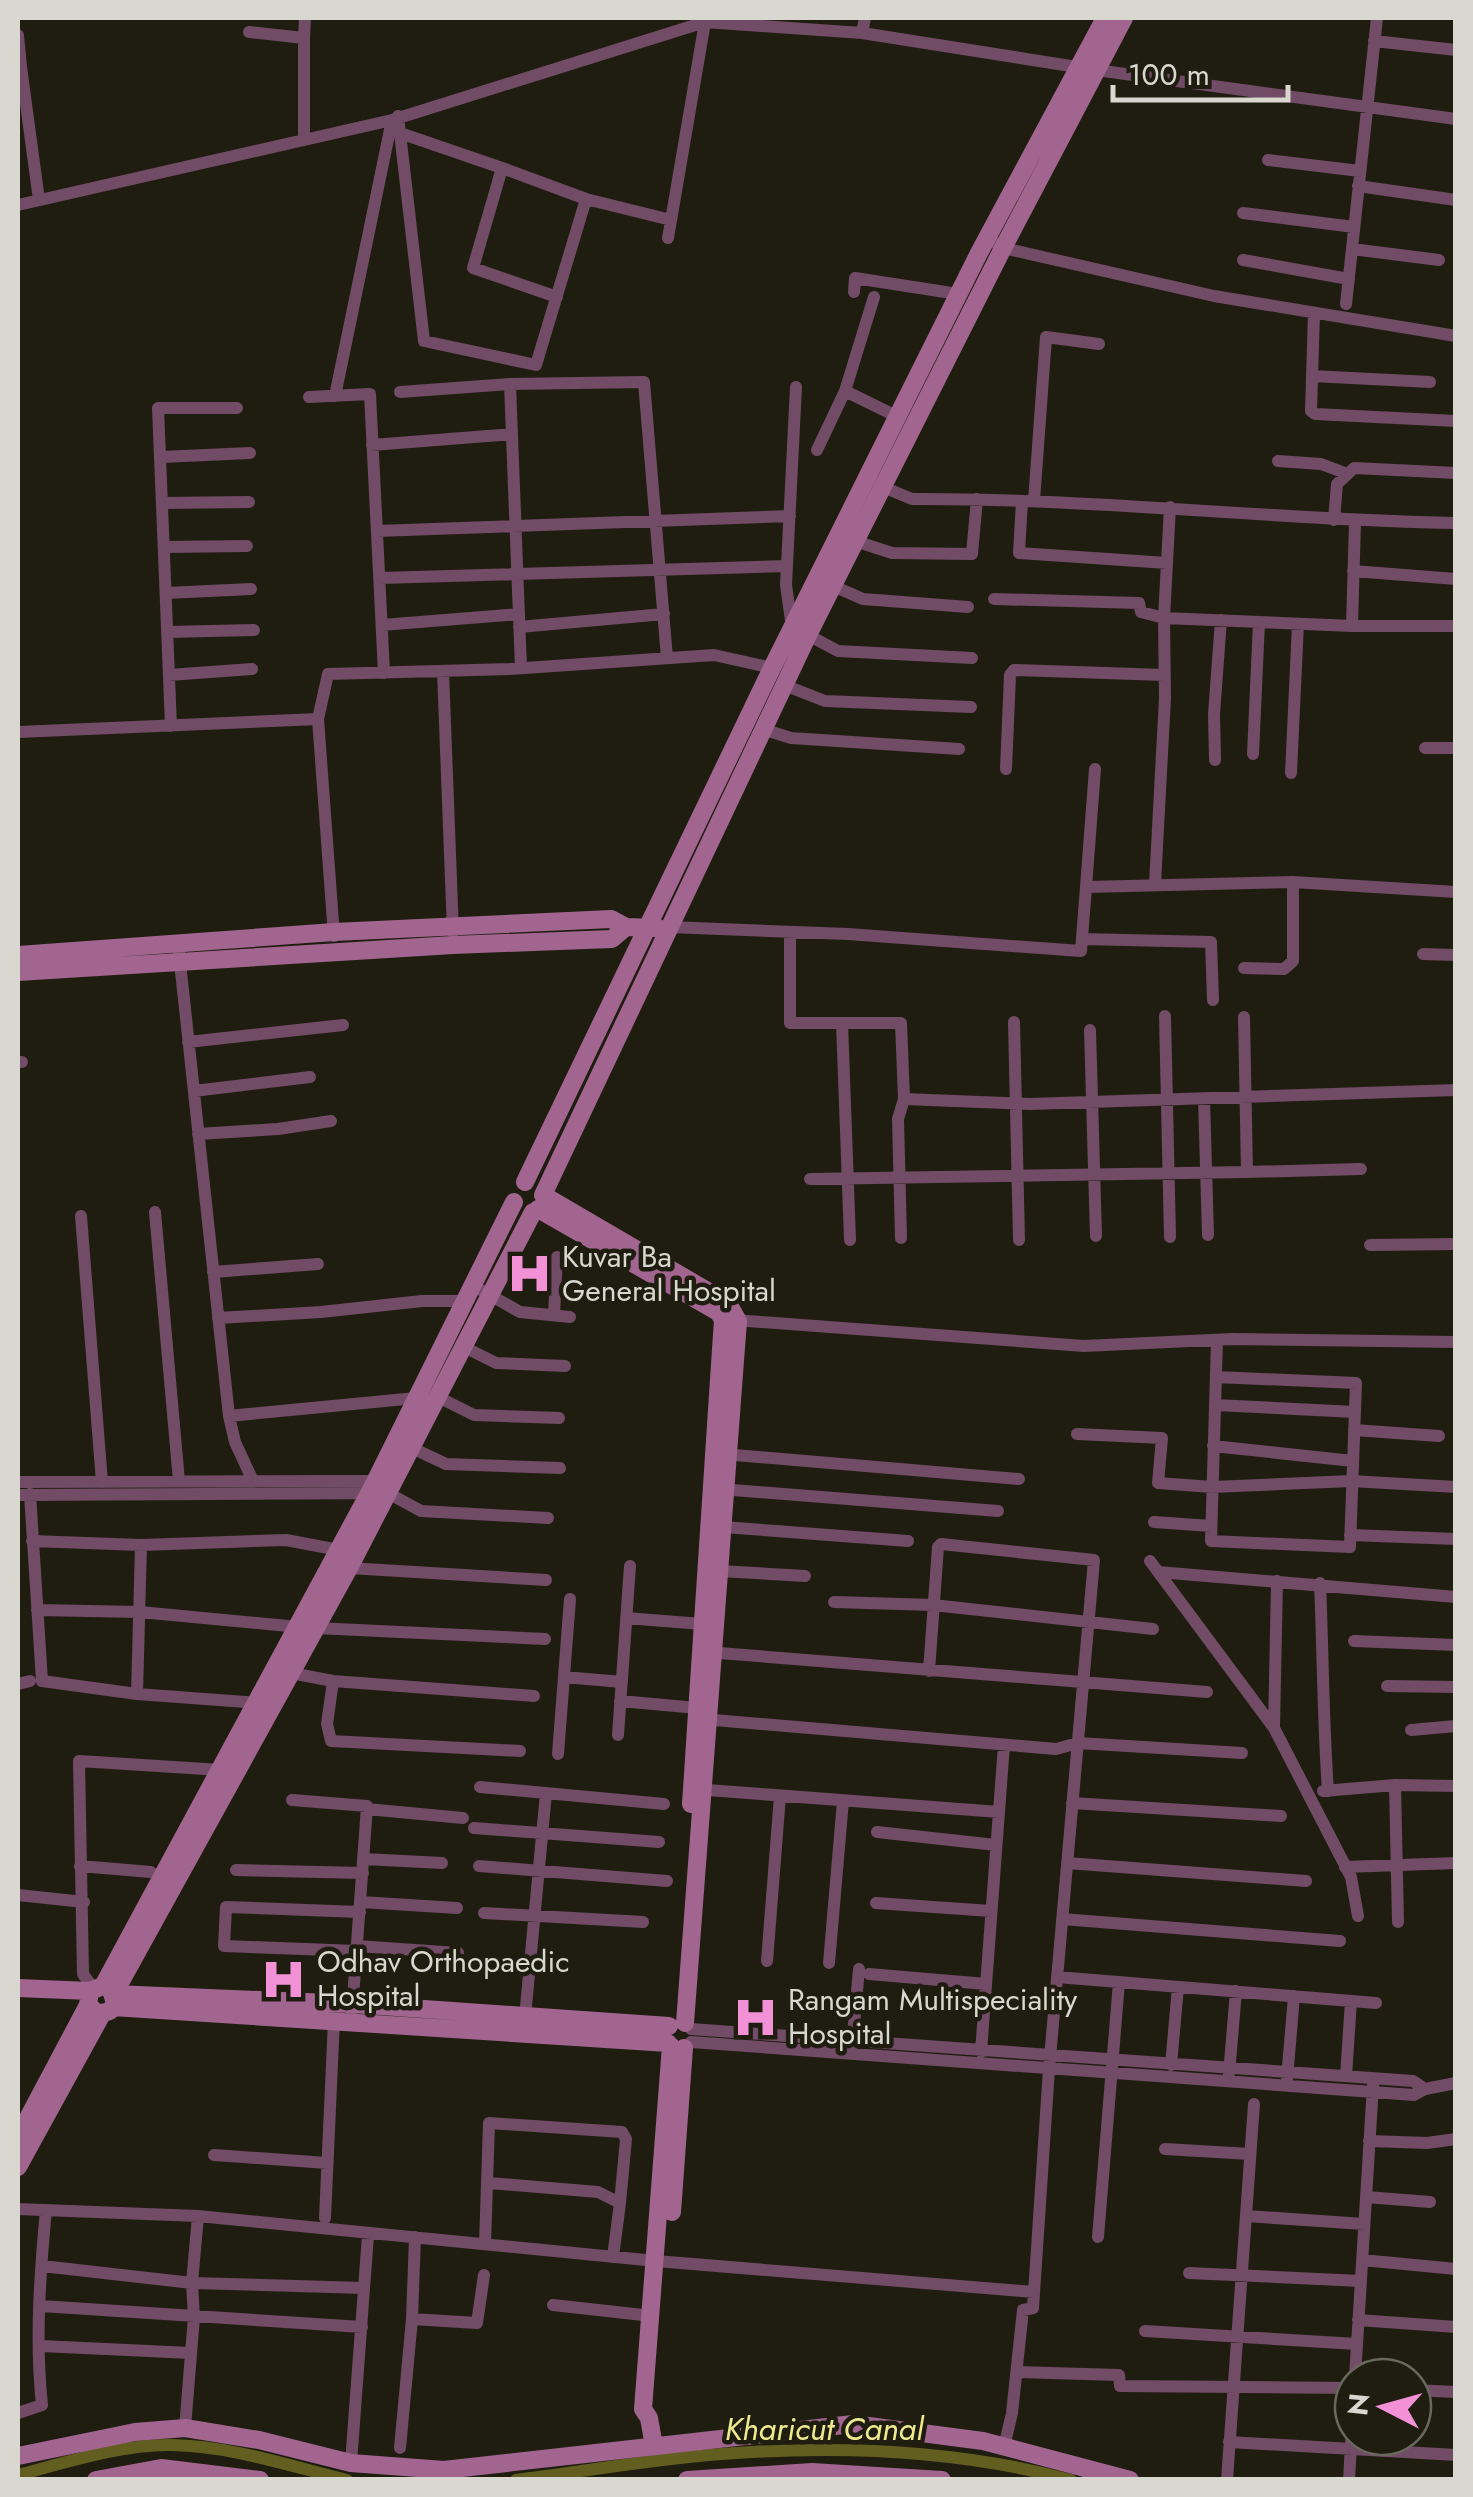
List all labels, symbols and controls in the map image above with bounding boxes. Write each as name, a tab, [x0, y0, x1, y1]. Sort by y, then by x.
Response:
scale bar	[1113, 40, 1288, 102]
text: 100 m	[1128, 53, 1210, 96]
place label: Kuvar Ba General Hospital	[562, 1235, 776, 1312]
hospital icon: Kuvar Ba General Hospital	[505, 1250, 553, 1298]
place label: Odhav Orthopaedic Hospital	[317, 1940, 570, 2017]
hospital icon: Odhav Orthopaedic Hospital	[260, 1955, 308, 2003]
place label: Rangam Multispeciality Hospital	[788, 1978, 1078, 2055]
hospital icon: Rangam Multispeciality Hospital	[731, 1993, 779, 2041]
north arrow	[1333, 2357, 1433, 2457]
text: N	[1337, 2391, 1380, 2418]
water label: Kharicut Canal	[725, 2406, 925, 2452]

